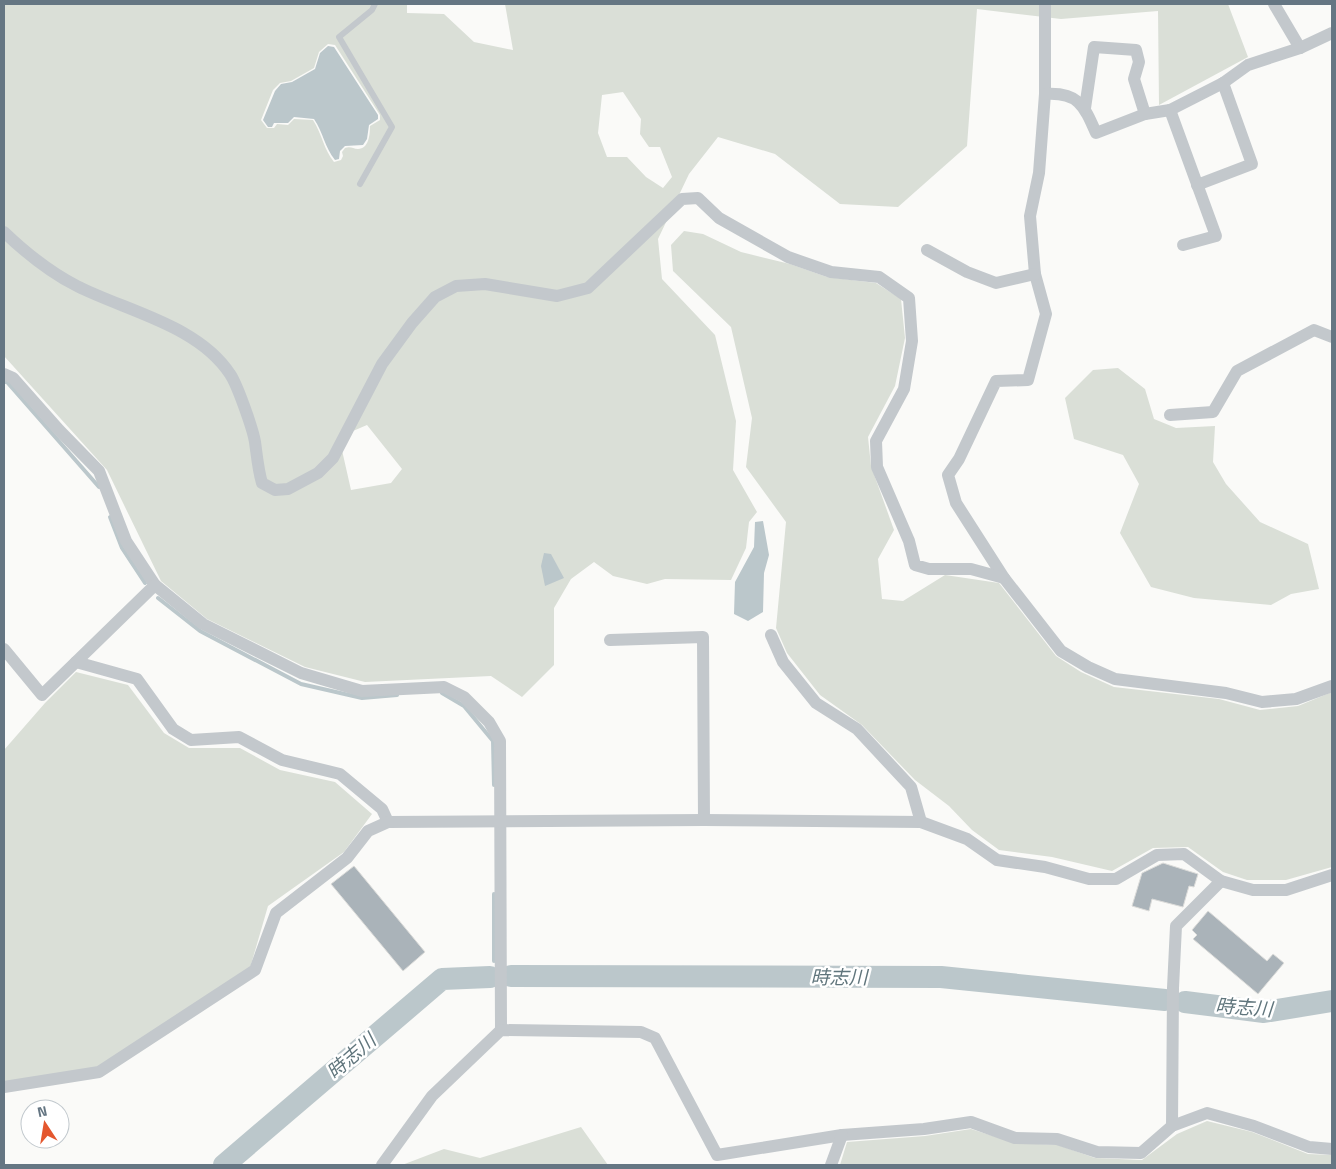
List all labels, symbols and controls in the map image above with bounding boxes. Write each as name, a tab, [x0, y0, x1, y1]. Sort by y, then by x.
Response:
water label: 時志川	[810, 962, 869, 991]
water label: 時志川	[1215, 990, 1275, 1023]
water label: 時志川	[320, 1025, 383, 1085]
north arrow	[20, 1099, 70, 1149]
text: N	[35, 1100, 49, 1122]

